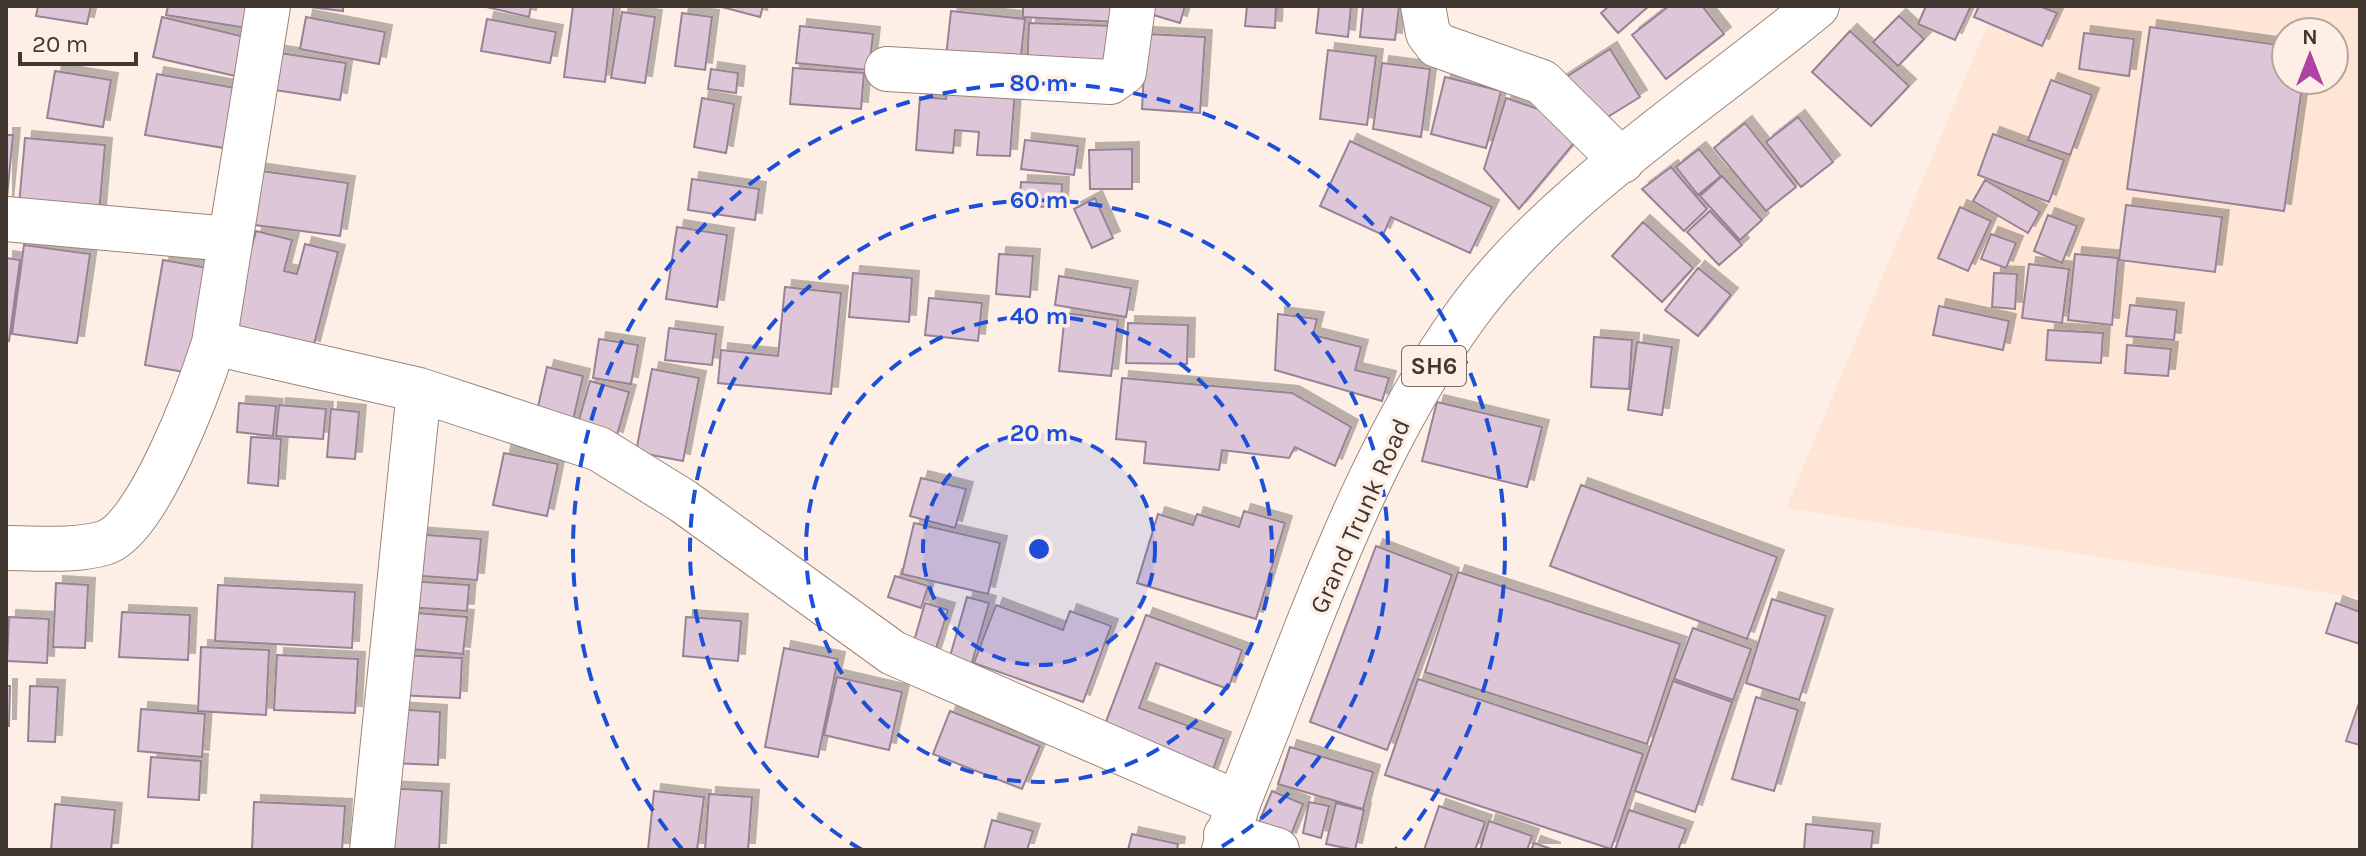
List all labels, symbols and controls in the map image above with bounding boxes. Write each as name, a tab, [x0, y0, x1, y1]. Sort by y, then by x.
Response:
scale bar	[20, 16, 136, 66]
north arrow	[2270, 16, 2350, 96]
text: N	[2302, 24, 2318, 50]
text: 20 m	[32, 30, 88, 58]
text: 80 m	[1009, 69, 1069, 97]
text: 60 m	[1010, 186, 1068, 214]
text: 40 m	[1010, 302, 1068, 330]
road number: SH6	[1402, 346, 1466, 386]
street label: Grand Trunk Road	[1303, 414, 1417, 618]
text: 20 m	[1010, 419, 1068, 447]
centre of rings	[1025, 535, 1053, 563]

